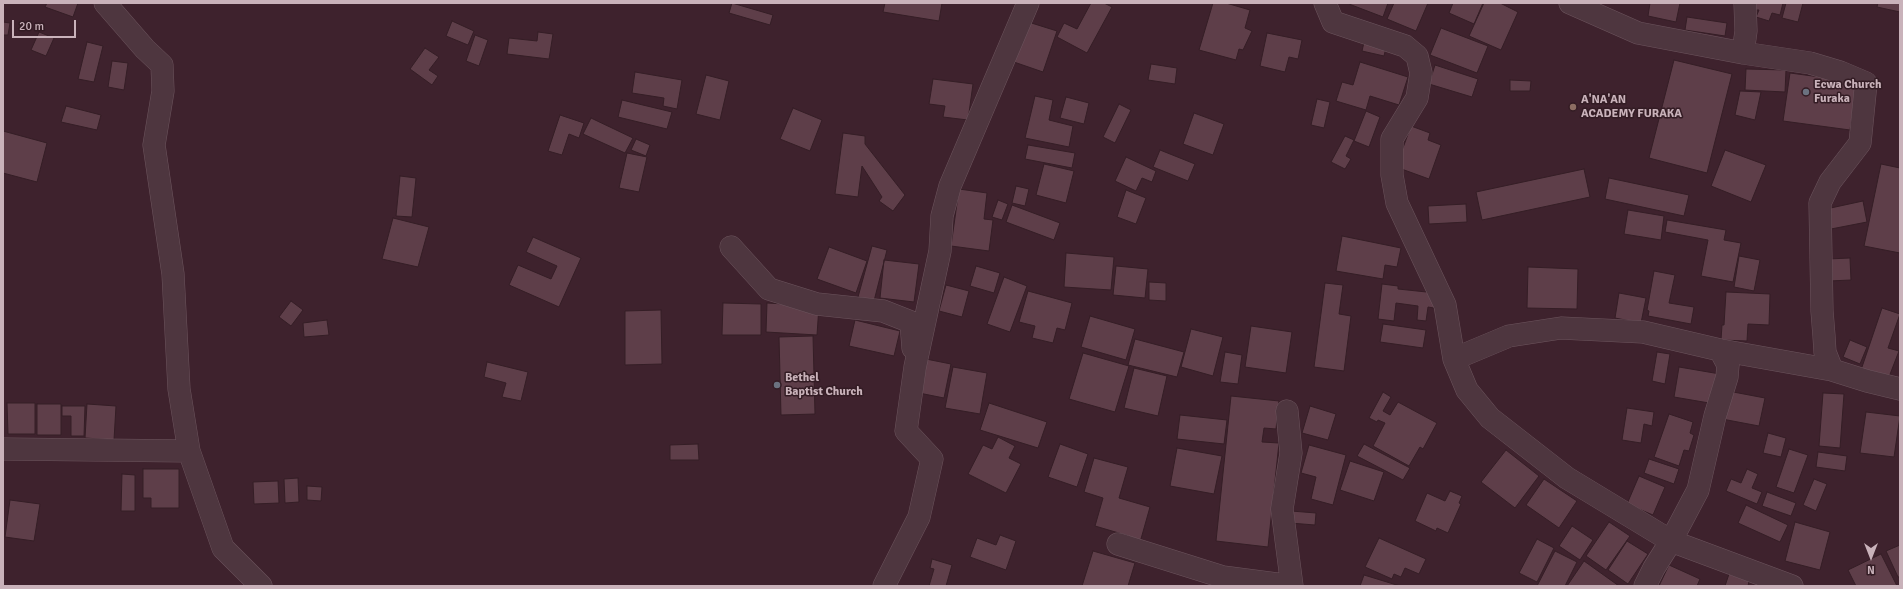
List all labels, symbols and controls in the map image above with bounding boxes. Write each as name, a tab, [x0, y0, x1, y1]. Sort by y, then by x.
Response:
scale bar	[14, 12, 78, 38]
text: 20 m	[19, 19, 44, 34]
place label: Ecwa Church Furaka	[1814, 78, 1881, 106]
marker: Ecwa Church Furaka	[1801, 87, 1811, 97]
place label: A'NA'AN ACADEMY FURAKA	[1581, 93, 1682, 121]
marker: A'NA'AN ACADEMY FURAKA	[1568, 102, 1578, 112]
place label: Bethel Baptist Church	[785, 371, 863, 399]
marker: Bethel Baptist Church	[772, 380, 782, 390]
north arrow	[1851, 537, 1891, 577]
text: N	[1867, 563, 1875, 576]

